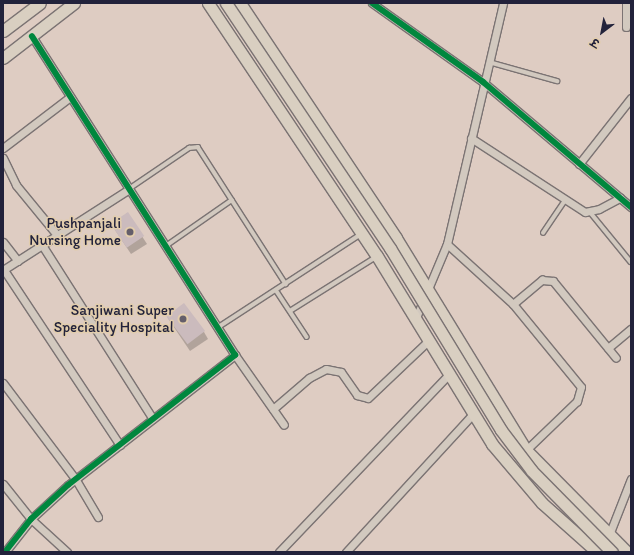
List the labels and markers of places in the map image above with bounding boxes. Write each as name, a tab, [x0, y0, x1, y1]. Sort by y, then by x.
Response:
place label: Pushpanjali Nursing Home	[29, 214, 121, 249]
marker: Pushpanjali Nursing Home	[124, 226, 136, 238]
place label: Sanjiwani Super Speciality Hospital	[54, 301, 174, 336]
marker: Sanjiwani Super Speciality Hospital	[177, 313, 189, 325]

